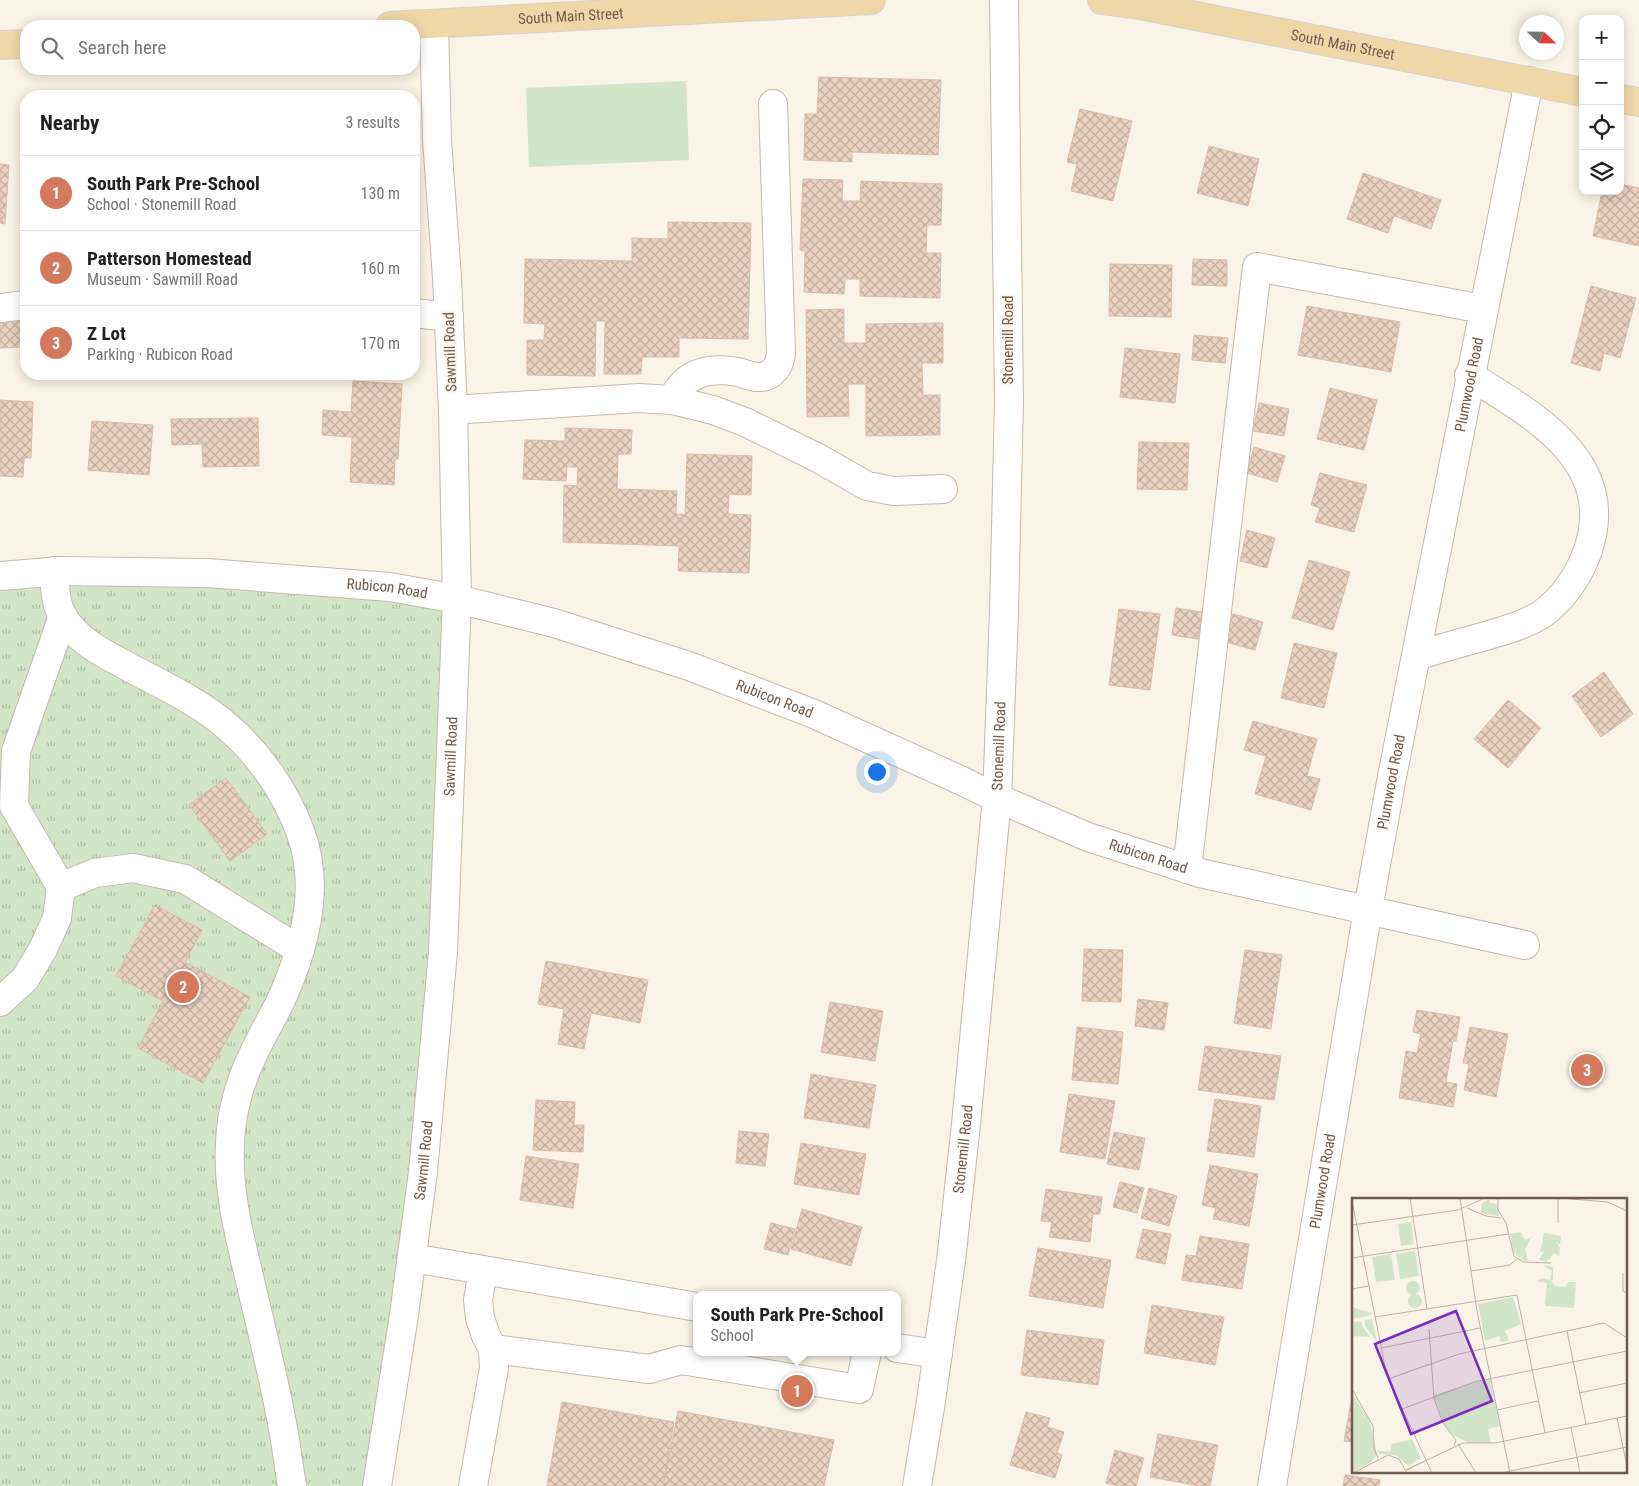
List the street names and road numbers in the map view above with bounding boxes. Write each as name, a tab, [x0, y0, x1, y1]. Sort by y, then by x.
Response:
street label: South Main Street	[518, 4, 624, 28]
street label: South Main Street	[1289, 26, 1396, 64]
street label: Stonemill Road	[999, 295, 1017, 385]
street label: Sawmill Road	[440, 312, 460, 392]
street label: Plumwood Road	[1451, 336, 1487, 434]
street label: Rubicon Road	[346, 575, 429, 603]
street label: Rubicon Road	[733, 676, 816, 722]
street label: Stonemill Road	[988, 701, 1010, 791]
street label: Sawmill Road	[440, 716, 461, 797]
street label: Plumwood Road	[1374, 733, 1409, 831]
street label: Rubicon Road	[1107, 835, 1190, 877]
street label: Stonemill Road	[949, 1104, 977, 1195]
street label: Sawmill Road	[410, 1120, 437, 1201]
street label: Plumwood Road	[1306, 1132, 1339, 1230]

